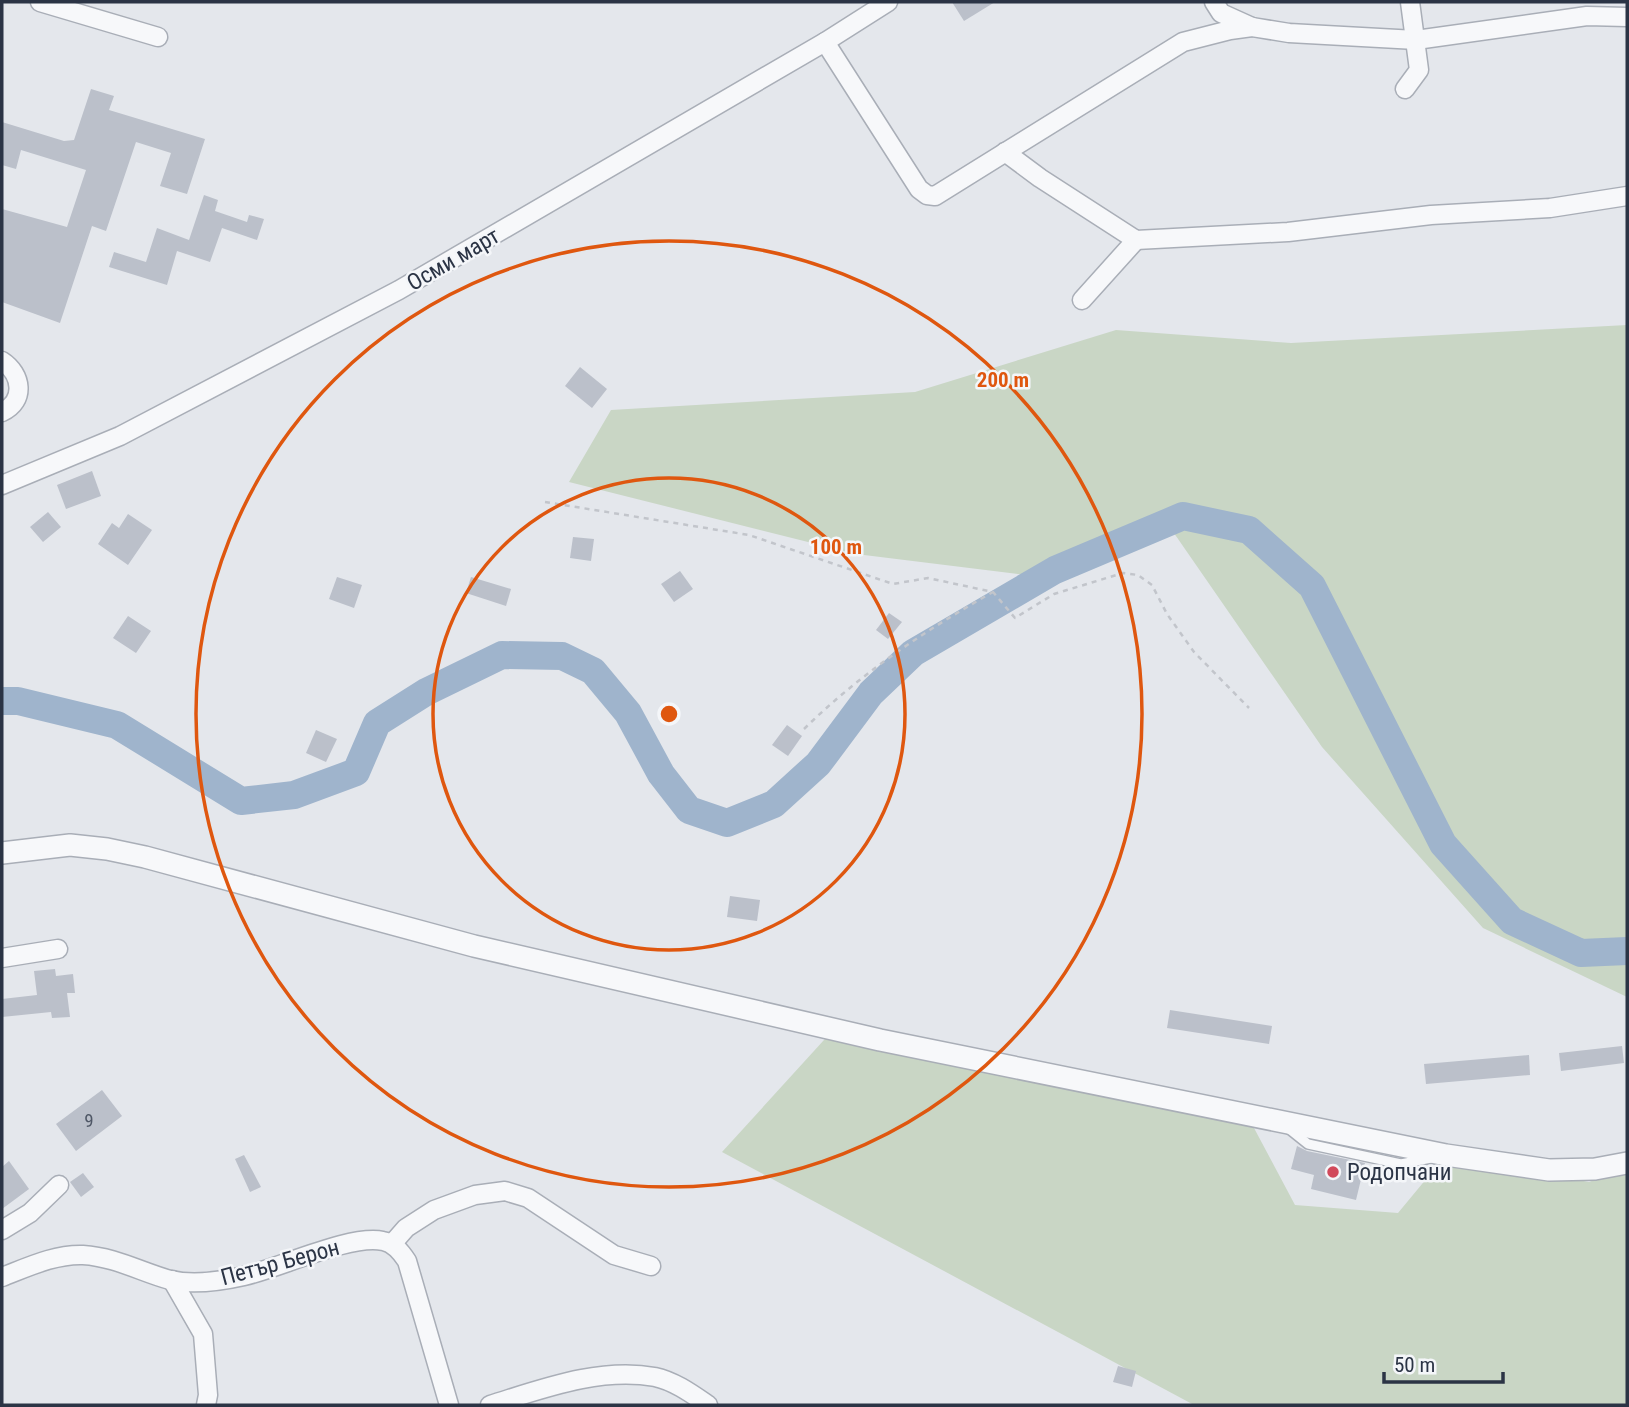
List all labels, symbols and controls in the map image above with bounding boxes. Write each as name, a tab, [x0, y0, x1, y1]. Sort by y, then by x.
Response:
street label: Осми март	[402, 222, 505, 297]
text: 200 m	[977, 368, 1029, 392]
text: 100 m	[810, 535, 862, 559]
centre of rings	[657, 702, 681, 726]
house number: 9	[84, 1109, 94, 1132]
place label: Родопчани	[1347, 1159, 1451, 1186]
marker: Родопчани	[1325, 1164, 1341, 1180]
street label: Петър Берон	[218, 1234, 342, 1291]
scale bar	[1384, 1340, 1503, 1384]
text: 50 m	[1394, 1353, 1435, 1377]

